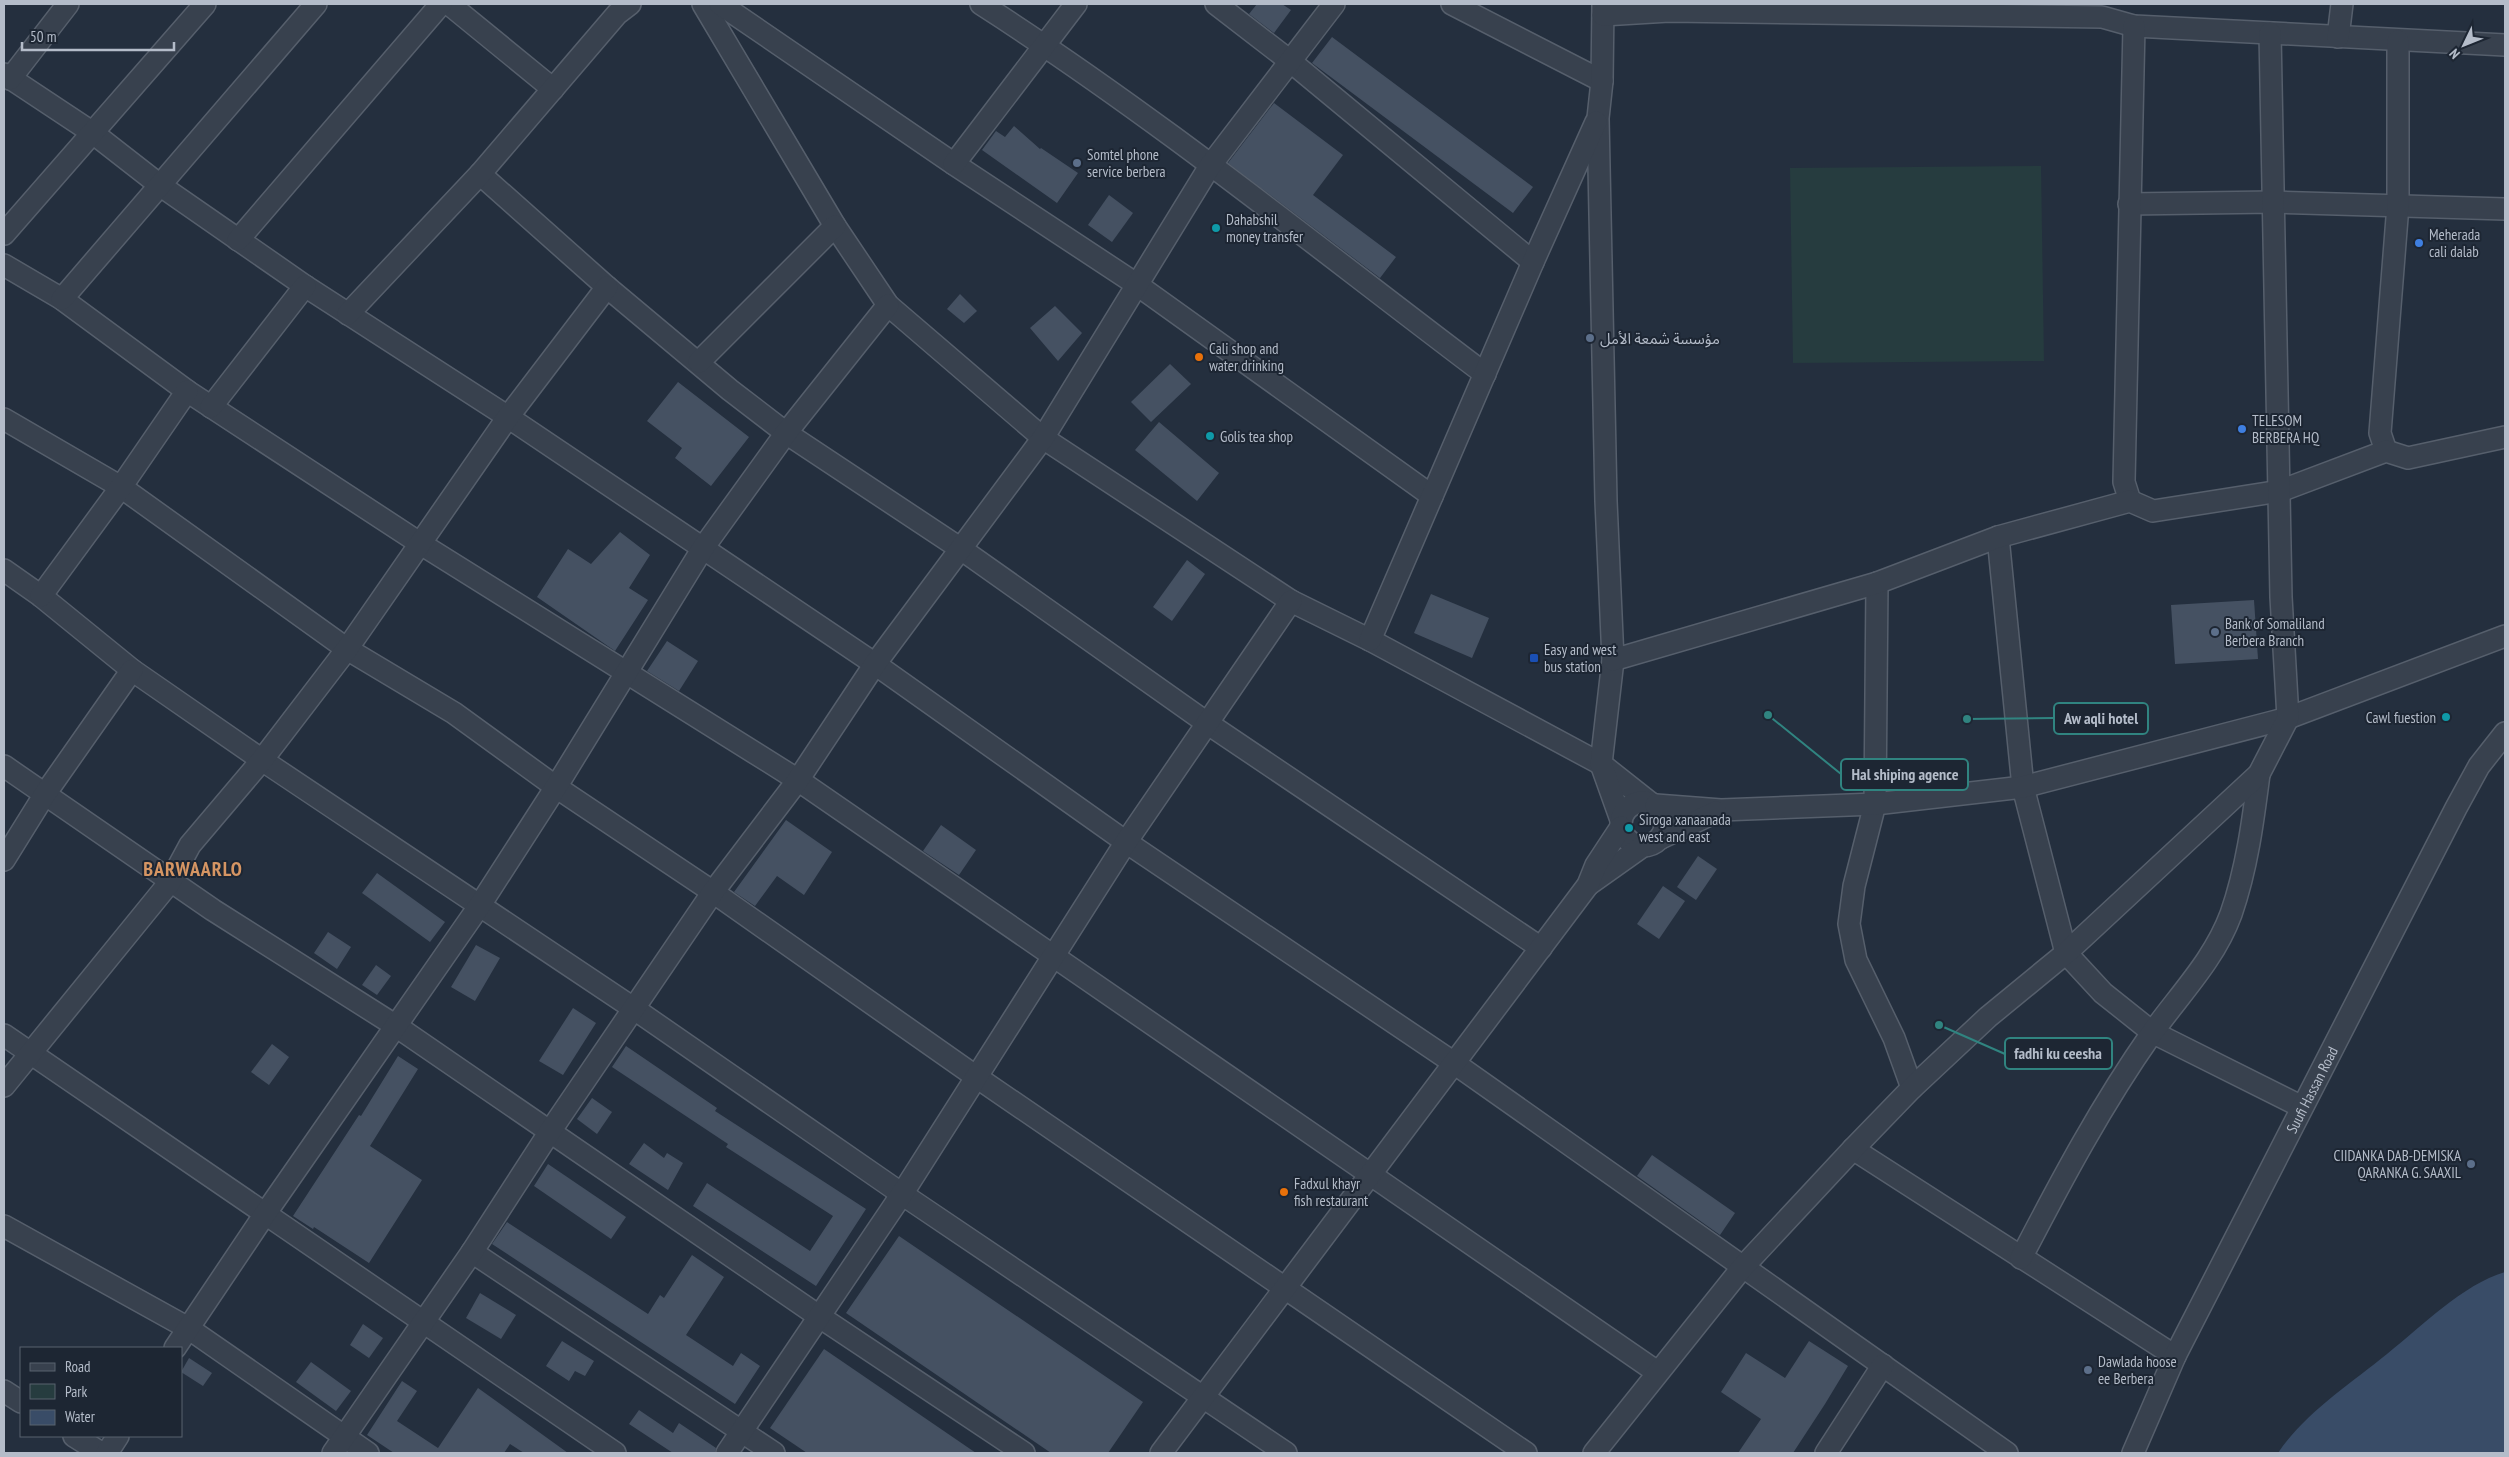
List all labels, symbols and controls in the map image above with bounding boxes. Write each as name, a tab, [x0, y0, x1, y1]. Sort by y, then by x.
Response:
scale bar	[22, 20, 175, 52]
north arrow	[2439, 20, 2489, 70]
text: 50 m	[30, 27, 56, 46]
text: N	[2445, 45, 2464, 63]
place label: Somtel phone service berbera	[1087, 145, 1166, 181]
marker: Somtel phone service berbera	[1071, 157, 1083, 169]
place label: Dahabshil money transfer	[1226, 210, 1304, 246]
marker: Dahabshil money transfer	[1210, 222, 1222, 234]
place label: Meherada cali dalab	[2429, 225, 2480, 261]
marker: Meherada cali dalab	[2413, 237, 2425, 249]
place label: مؤسسة شمعة الأمل	[1600, 329, 1720, 348]
marker: مؤسسة شمعة الأمل	[1584, 332, 1596, 344]
place label: Cali shop and water drinking	[1209, 339, 1284, 375]
marker: Cali shop and water drinking	[1193, 351, 1205, 363]
place label: TELESOM BERBERA HQ	[2252, 411, 2320, 447]
marker: TELESOM BERBERA HQ	[2236, 423, 2248, 435]
place label: Golis tea shop	[1220, 427, 1293, 446]
marker: Golis tea shop	[1204, 430, 1216, 442]
place label: Bank of Somaliland Berbera Branch	[2225, 614, 2325, 650]
marker: Bank of Somaliland Berbera Branch	[2209, 626, 2221, 638]
place label: Easy and west bus station	[1544, 640, 1616, 676]
marker: Easy and west bus station	[1528, 652, 1540, 664]
callout: Aw aqli hotel	[2054, 703, 2148, 734]
text: Aw aqli hotel	[2063, 708, 2138, 728]
place label: Cawl fuestion	[2366, 708, 2436, 727]
marker: Cawl fuestion	[2440, 711, 2452, 723]
callout: Hal shiping agence	[1841, 759, 1968, 790]
text: Hal shiping agence	[1852, 764, 1959, 784]
place label: Siroga xanaanada west and east	[1639, 810, 1731, 846]
marker: Siroga xanaanada west and east	[1623, 822, 1635, 834]
district label: BARWAARLO	[143, 856, 243, 882]
callout: fadhi ku ceesha	[2005, 1038, 2112, 1069]
text: fadhi ku ceesha	[2014, 1043, 2102, 1063]
street label: Suufi Hassan Road	[2281, 1043, 2342, 1136]
place label: CIIDANKA DAB-DEMISKA QARANKA G. SAAXIL	[2334, 1146, 2462, 1182]
marker: CIIDANKA DAB-DEMISKA QARANKA G. SAAXIL	[2465, 1158, 2477, 1170]
place label: Fadxul khayr fish restaurant	[1294, 1174, 1368, 1210]
marker: Fadxul khayr fish restaurant	[1278, 1186, 1290, 1198]
legend	[20, 1347, 182, 1437]
place label: Dawlada hoose ee Berbera	[2098, 1352, 2177, 1388]
text: Road	[65, 1357, 91, 1376]
marker: Dawlada hoose ee Berbera	[2082, 1364, 2094, 1376]
text: Park	[65, 1382, 87, 1401]
text: Water	[65, 1407, 96, 1426]

